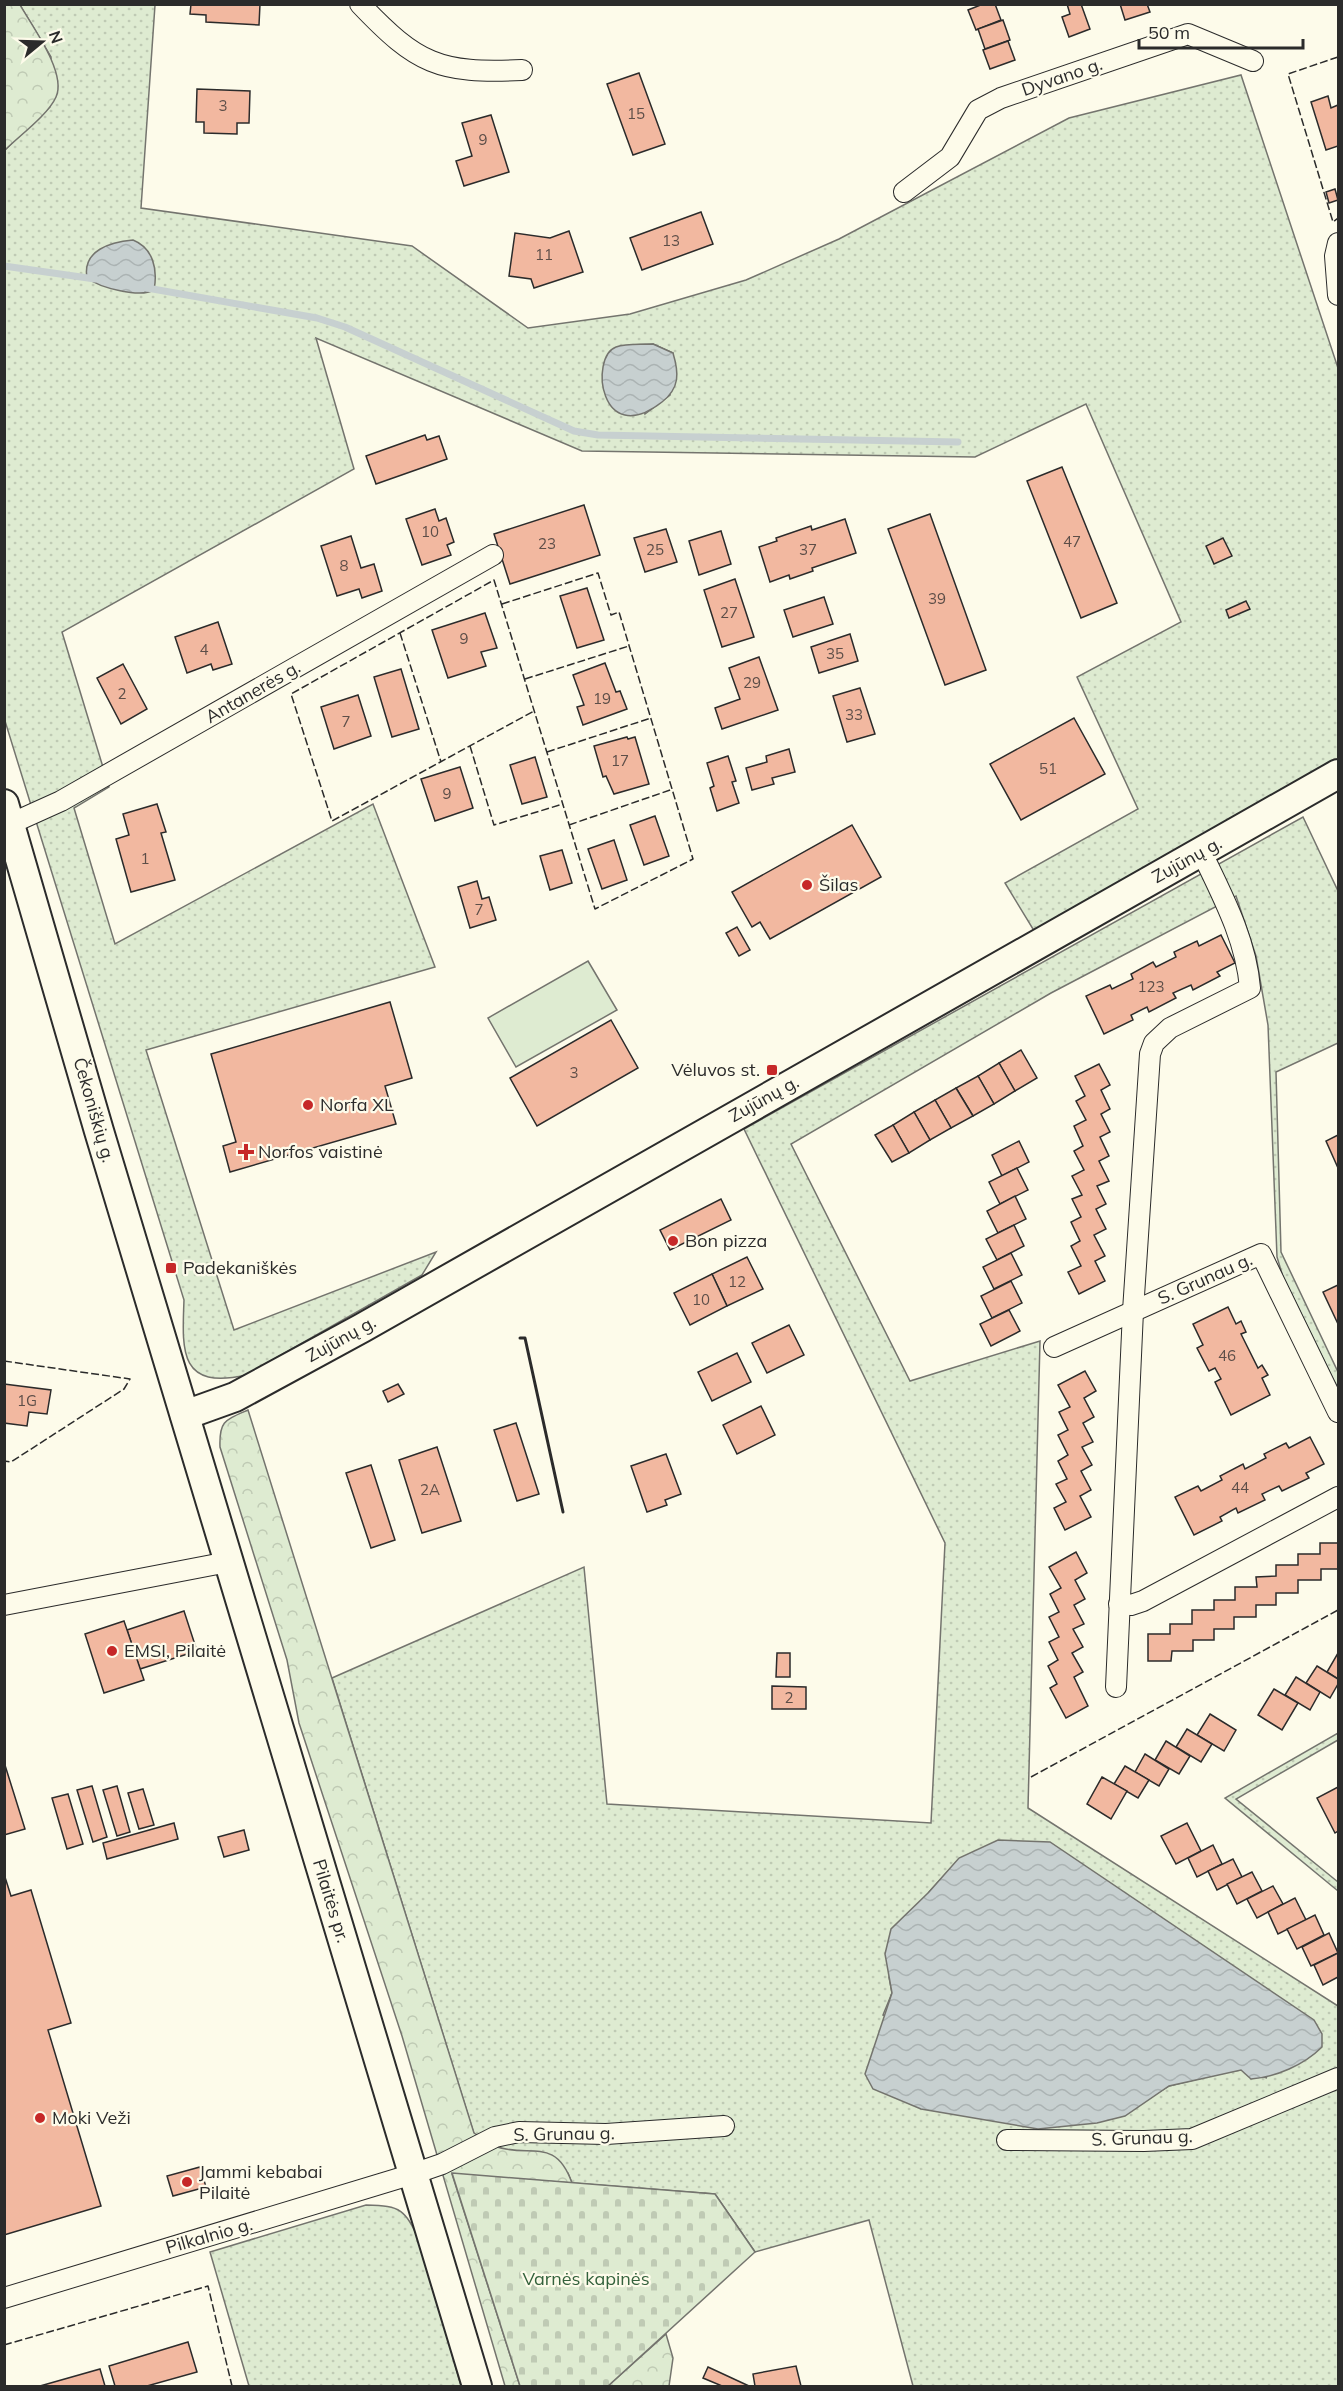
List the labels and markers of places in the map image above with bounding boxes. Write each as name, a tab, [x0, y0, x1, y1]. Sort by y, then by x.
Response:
place label: Šilas	[819, 873, 859, 896]
marker: Šilas	[800, 878, 814, 892]
place label: Vėluvos st.	[671, 1058, 760, 1081]
marker: Vėluvos st.	[765, 1063, 779, 1077]
place label: Norfa XL	[320, 1093, 394, 1116]
marker: Norfa XL	[301, 1098, 315, 1112]
place label: Norfos vaistinė	[258, 1140, 383, 1163]
marker: Norfos vaistinė	[239, 1145, 253, 1159]
place label: Bon pizza	[685, 1229, 767, 1252]
marker: Bon pizza	[666, 1234, 680, 1248]
place label: Padekaniškės	[183, 1256, 297, 1279]
marker: Padekaniškės	[164, 1261, 178, 1275]
place label: EMSI, Pilaitė	[124, 1639, 226, 1662]
marker: EMSI, Pilaitė	[105, 1644, 119, 1658]
place label: Moki Veži	[52, 2106, 131, 2129]
marker: Moki Veži	[33, 2111, 47, 2125]
place label: Jammi kebabai Pilaitė	[199, 2160, 323, 2204]
marker: Jammi kebabai Pilaitė	[180, 2175, 194, 2189]

